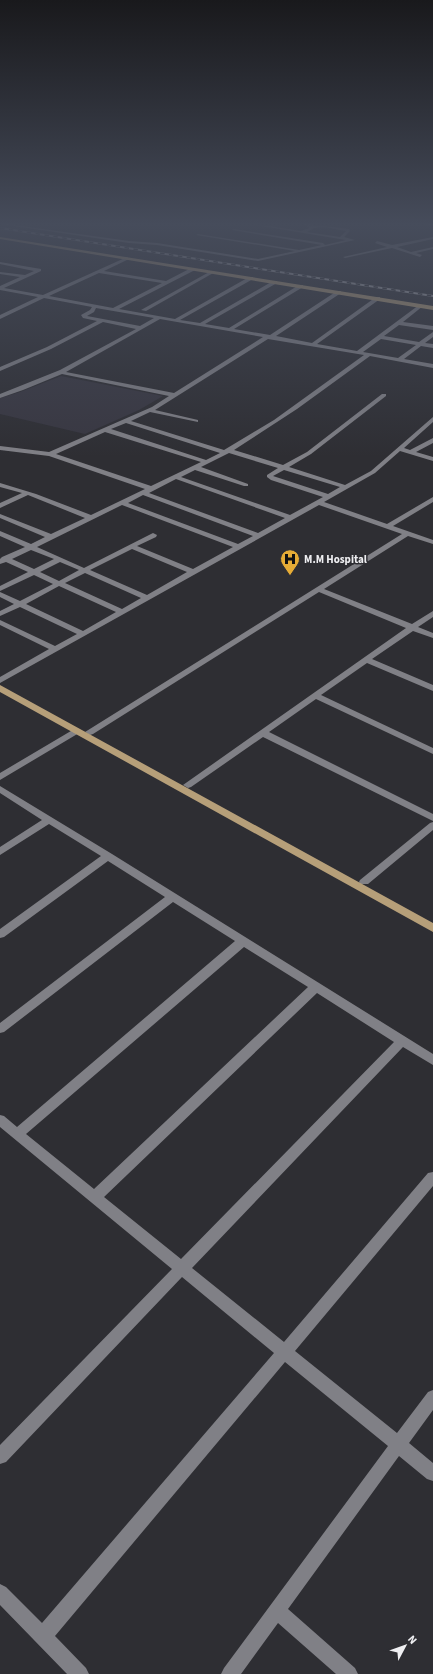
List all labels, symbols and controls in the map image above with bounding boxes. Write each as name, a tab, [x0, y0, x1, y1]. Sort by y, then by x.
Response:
hospital icon: M.M Hospital	[279, 548, 301, 576]
place label: M.M Hospital	[304, 552, 368, 567]
north arrow	[385, 1626, 425, 1666]
text: N	[404, 1632, 420, 1647]

